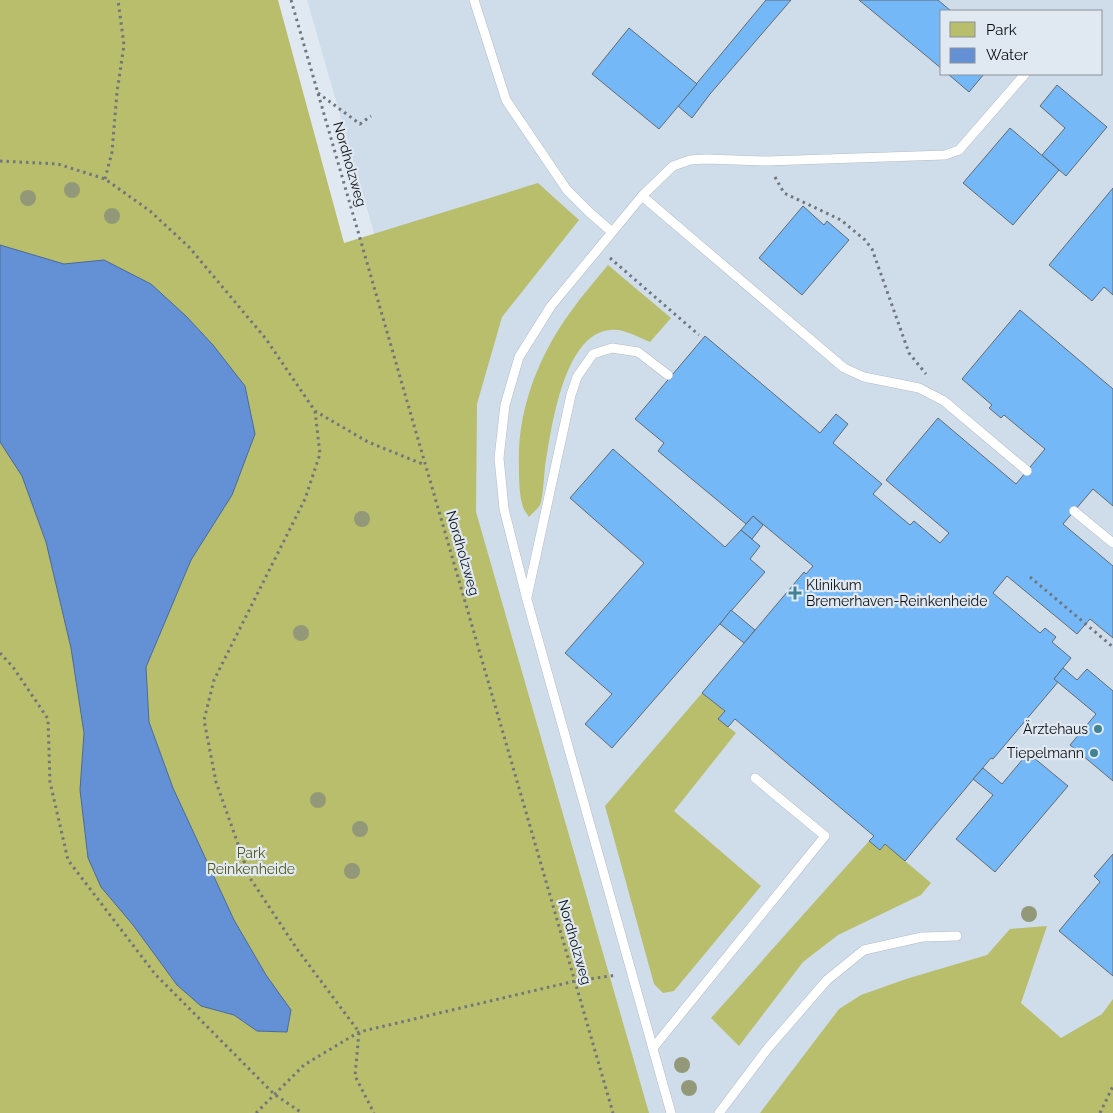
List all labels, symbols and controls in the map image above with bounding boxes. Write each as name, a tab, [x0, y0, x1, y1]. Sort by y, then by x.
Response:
legend	[940, 10, 1103, 75]
text: Park	[986, 21, 1017, 39]
text: Water	[986, 46, 1029, 64]
street label: Nordholzweg	[330, 120, 370, 208]
street label: Nordholzweg	[443, 509, 483, 597]
place label: Klinikum Bremerhaven-Reinkenheide	[806, 577, 987, 609]
marker: Klinikum Bremerhaven-Reinkenheide	[788, 586, 802, 600]
place label: Ärztehaus	[1023, 719, 1088, 737]
marker: Ärztehaus	[1092, 723, 1104, 735]
place label: Tiepelmann	[1007, 745, 1084, 761]
marker: Tiepelmann	[1088, 747, 1100, 759]
park label: Park Reinkenheide	[207, 845, 295, 877]
street label: Nordholzweg	[555, 898, 595, 986]

